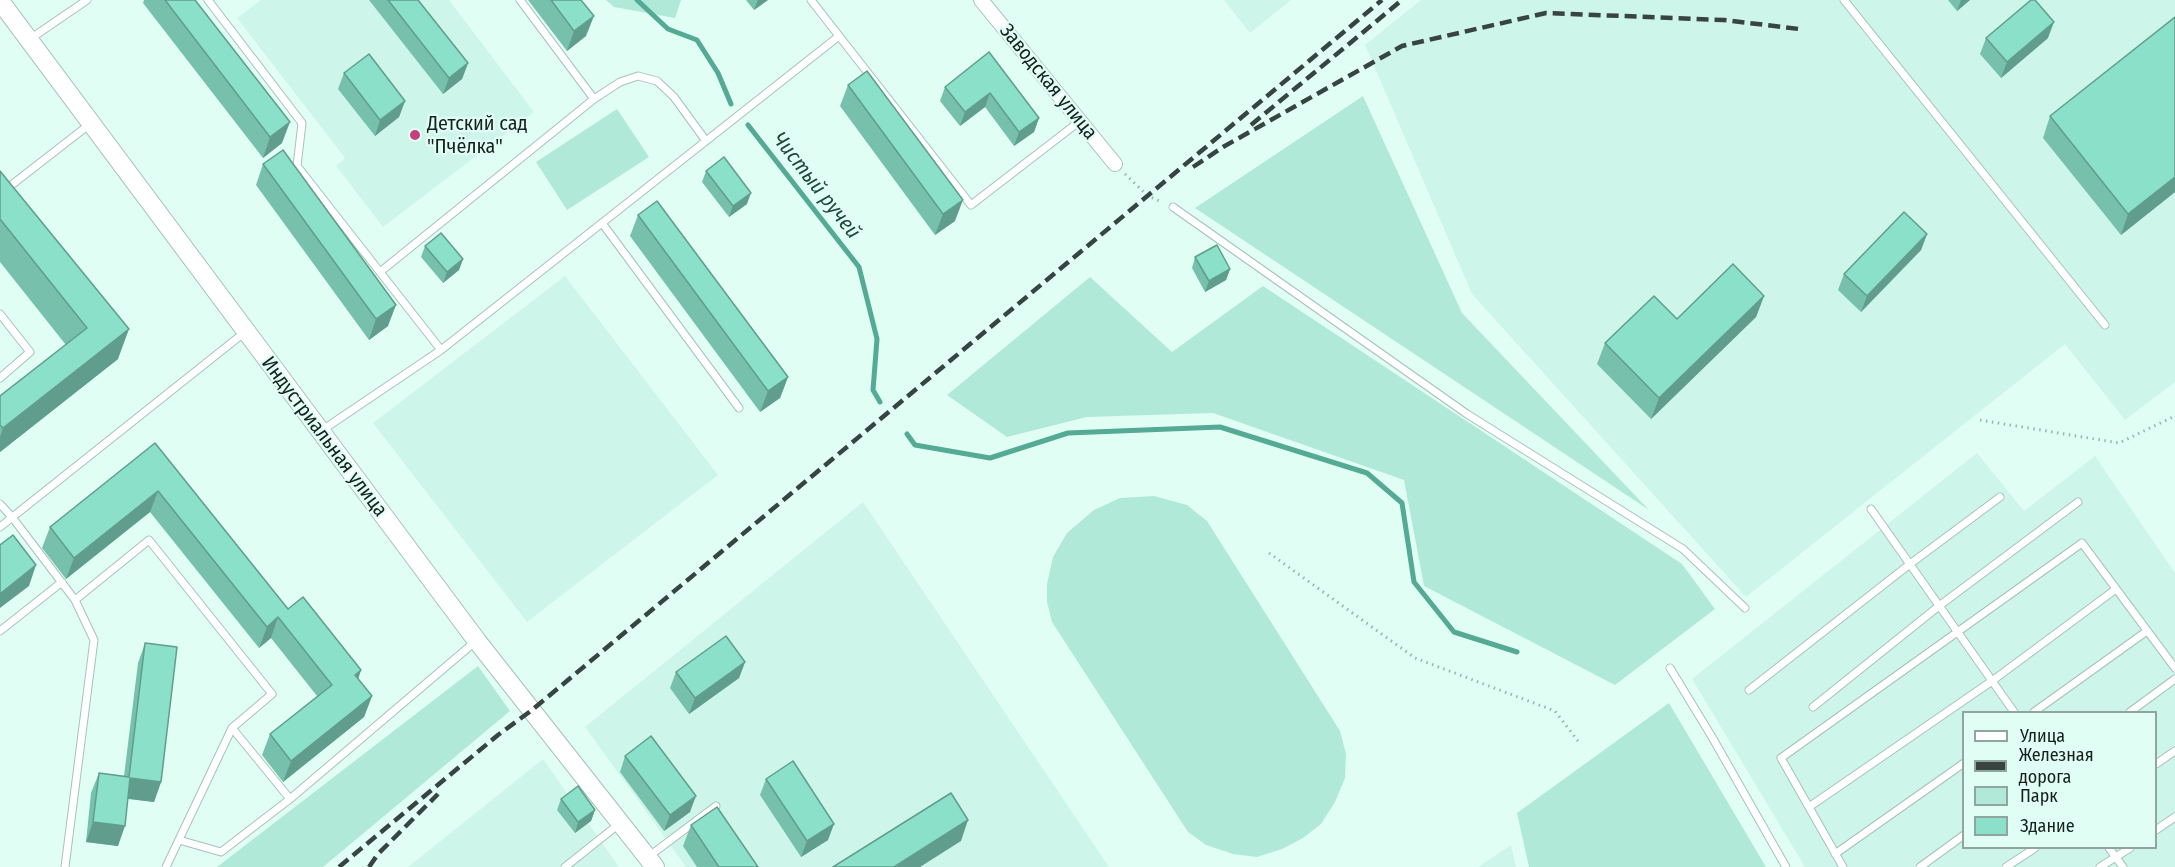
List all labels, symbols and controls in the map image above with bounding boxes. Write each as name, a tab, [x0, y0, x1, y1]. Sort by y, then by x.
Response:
street label: Заводская улица	[994, 19, 1102, 145]
place label: Детский сад "Пчёлка"	[427, 112, 528, 159]
marker: Детский сад "Пчёлка"	[408, 128, 422, 142]
water label: Чистый ручей	[767, 128, 865, 244]
street label: Индустриальная улица	[256, 352, 392, 522]
legend	[1962, 711, 2157, 849]
text: Улица	[2020, 725, 2065, 747]
text: Железная дорога	[2019, 744, 2094, 788]
text: Парк	[2020, 785, 2058, 807]
text: Здание	[2020, 815, 2075, 837]

